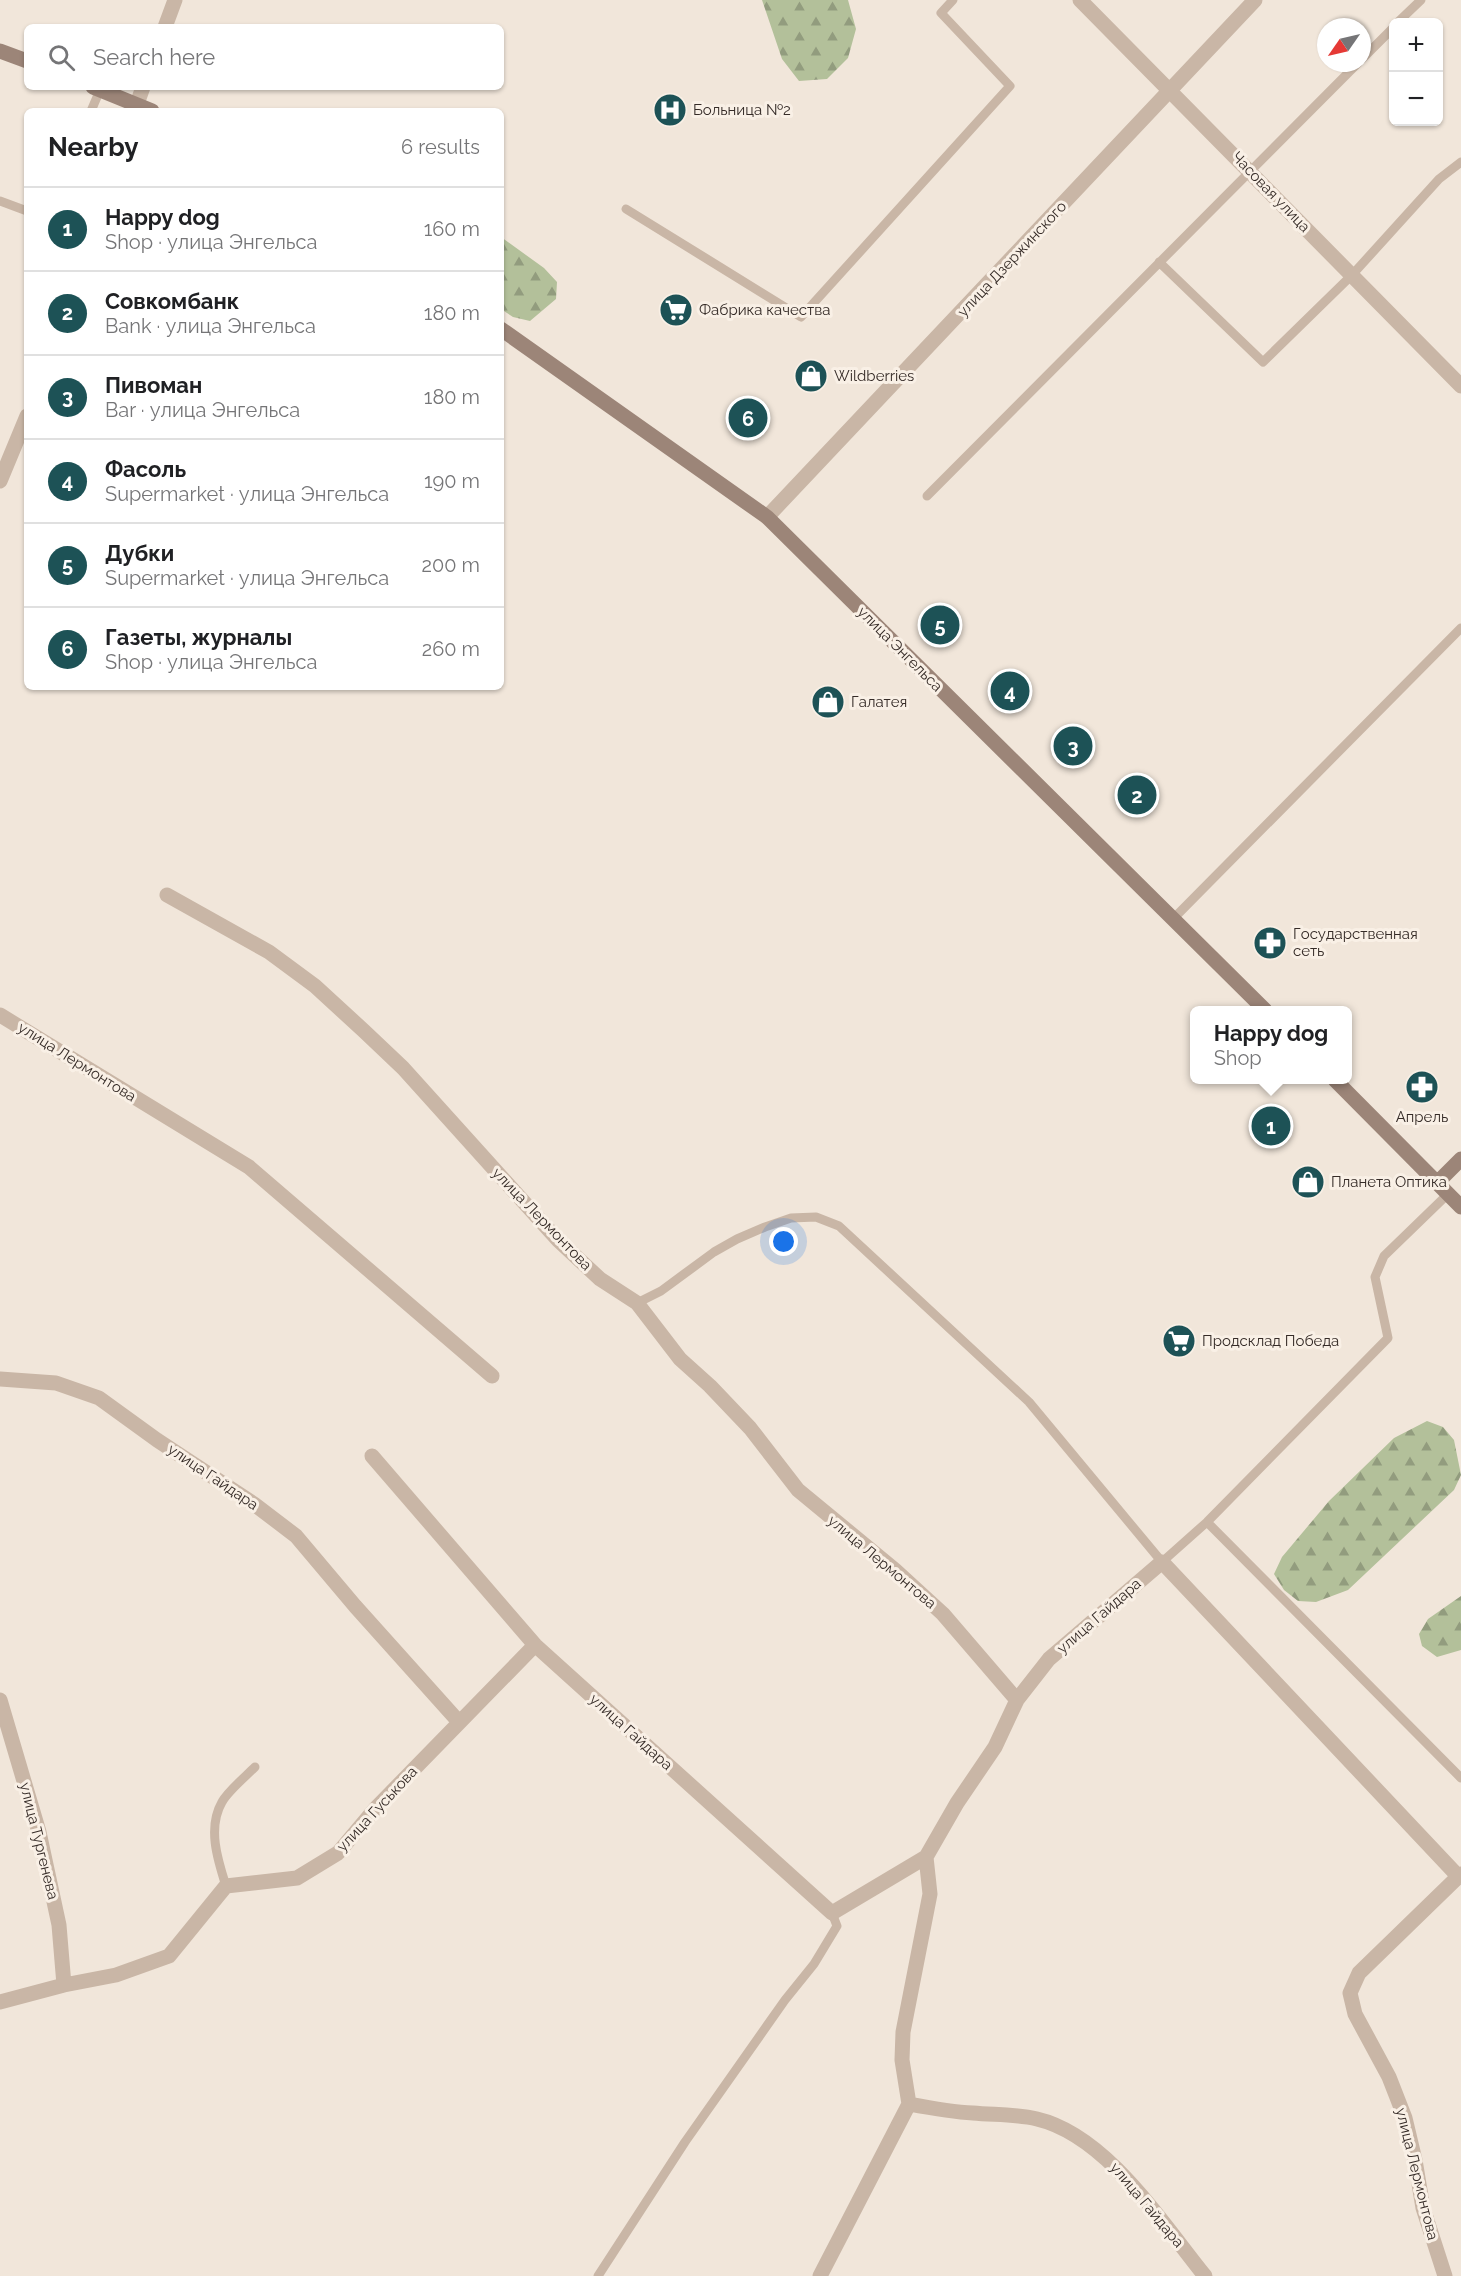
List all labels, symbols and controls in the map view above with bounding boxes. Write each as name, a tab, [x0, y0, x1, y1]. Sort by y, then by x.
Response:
north arrow	[1317, 18, 1371, 72]
map controls	[1389, 18, 1443, 126]
button: +	[1389, 18, 1443, 72]
search box	[24, 24, 504, 90]
icon: search	[45, 41, 78, 74]
text: Search here	[93, 44, 215, 70]
button: −	[1389, 72, 1443, 126]
hospital icon: Больница №2	[652, 92, 688, 128]
place label: Больница №2	[693, 101, 791, 119]
text: Nearby	[48, 132, 138, 162]
text: 6 results	[401, 135, 480, 159]
street label: Часовая улица	[1228, 148, 1314, 236]
street label: улица Дзержинского	[954, 197, 1070, 321]
text: Happy dog	[105, 204, 220, 230]
text: 1	[63, 217, 72, 241]
text: 160 m	[424, 217, 480, 241]
text: Shop · улица Энгельса	[105, 230, 317, 254]
text: Совкомбанк	[105, 288, 239, 314]
supermarket icon: Фабрика качества	[658, 292, 694, 328]
text: 2	[62, 301, 73, 325]
text: 180 m	[424, 301, 480, 325]
place label: Фабрика качества	[699, 301, 830, 319]
text: Bank · улица Энгельса	[105, 314, 316, 338]
shop icon: Wildberries	[793, 358, 829, 394]
place label: Wildberries	[834, 367, 914, 385]
text: Пивоман	[105, 372, 202, 398]
text: 3	[62, 385, 73, 409]
text: 180 m	[424, 385, 480, 409]
pin: 6	[728, 396, 768, 440]
text: Bar · улица Энгельса	[105, 398, 300, 422]
text: Фасоль	[105, 456, 186, 482]
text: 4	[62, 469, 73, 493]
text: 190 m	[424, 469, 480, 493]
text: Supermarket · улица Энгельса	[105, 482, 389, 506]
text: Дубки	[105, 540, 174, 566]
text: 5	[62, 553, 73, 577]
text: 200 m	[422, 553, 480, 577]
text: Supermarket · улица Энгельса	[105, 566, 389, 590]
pin: 5	[920, 602, 960, 648]
street label: улица Энгельса	[854, 603, 946, 695]
text: Газеты, журналы	[105, 624, 292, 650]
text: 6	[61, 637, 74, 661]
text: 260 m	[422, 637, 480, 661]
text: Shop · улица Энгельса	[105, 650, 317, 674]
pin: 4	[990, 668, 1030, 714]
shop icon: Галатея	[810, 684, 846, 720]
place label: Галатея	[851, 693, 907, 711]
pin: 3	[1054, 724, 1092, 768]
pin: 2	[1118, 772, 1156, 818]
pharmacy icon: Государственная сеть	[1252, 925, 1288, 961]
place label: Государственная сеть	[1293, 925, 1418, 960]
popup	[1190, 1006, 1352, 1084]
street label: улица Лермонтова	[15, 1018, 139, 1106]
text: Happy dog	[1214, 1020, 1328, 1046]
text: Shop	[1214, 1046, 1262, 1070]
pharmacy icon: Апрель	[1404, 1069, 1440, 1105]
pin: 1	[1252, 1104, 1290, 1148]
place label: Апрель	[1396, 1108, 1448, 1126]
street label: улица Лермонтова	[488, 1164, 596, 1274]
shop icon: Планета Оптика	[1290, 1164, 1326, 1200]
place label: Планета Оптика	[1331, 1173, 1447, 1191]
your location	[769, 1227, 798, 1256]
supermarket icon: Продсклад Победа	[1161, 1323, 1197, 1359]
place label: Продсклад Победа	[1202, 1332, 1339, 1350]
street label: улица Гайдара	[164, 1440, 262, 1514]
street label: улица Лермонтова	[824, 1511, 940, 1613]
street label: улица Гайдара	[1053, 1575, 1145, 1657]
street label: улица Гайдара	[586, 1690, 676, 1774]
street label: улица Гуськова	[333, 1763, 421, 1855]
street label: улица Тургенева	[16, 1781, 62, 1901]
street label: улица Лермонтова	[1392, 2106, 1442, 2242]
street label: улица Гайдара	[1106, 2159, 1188, 2251]

